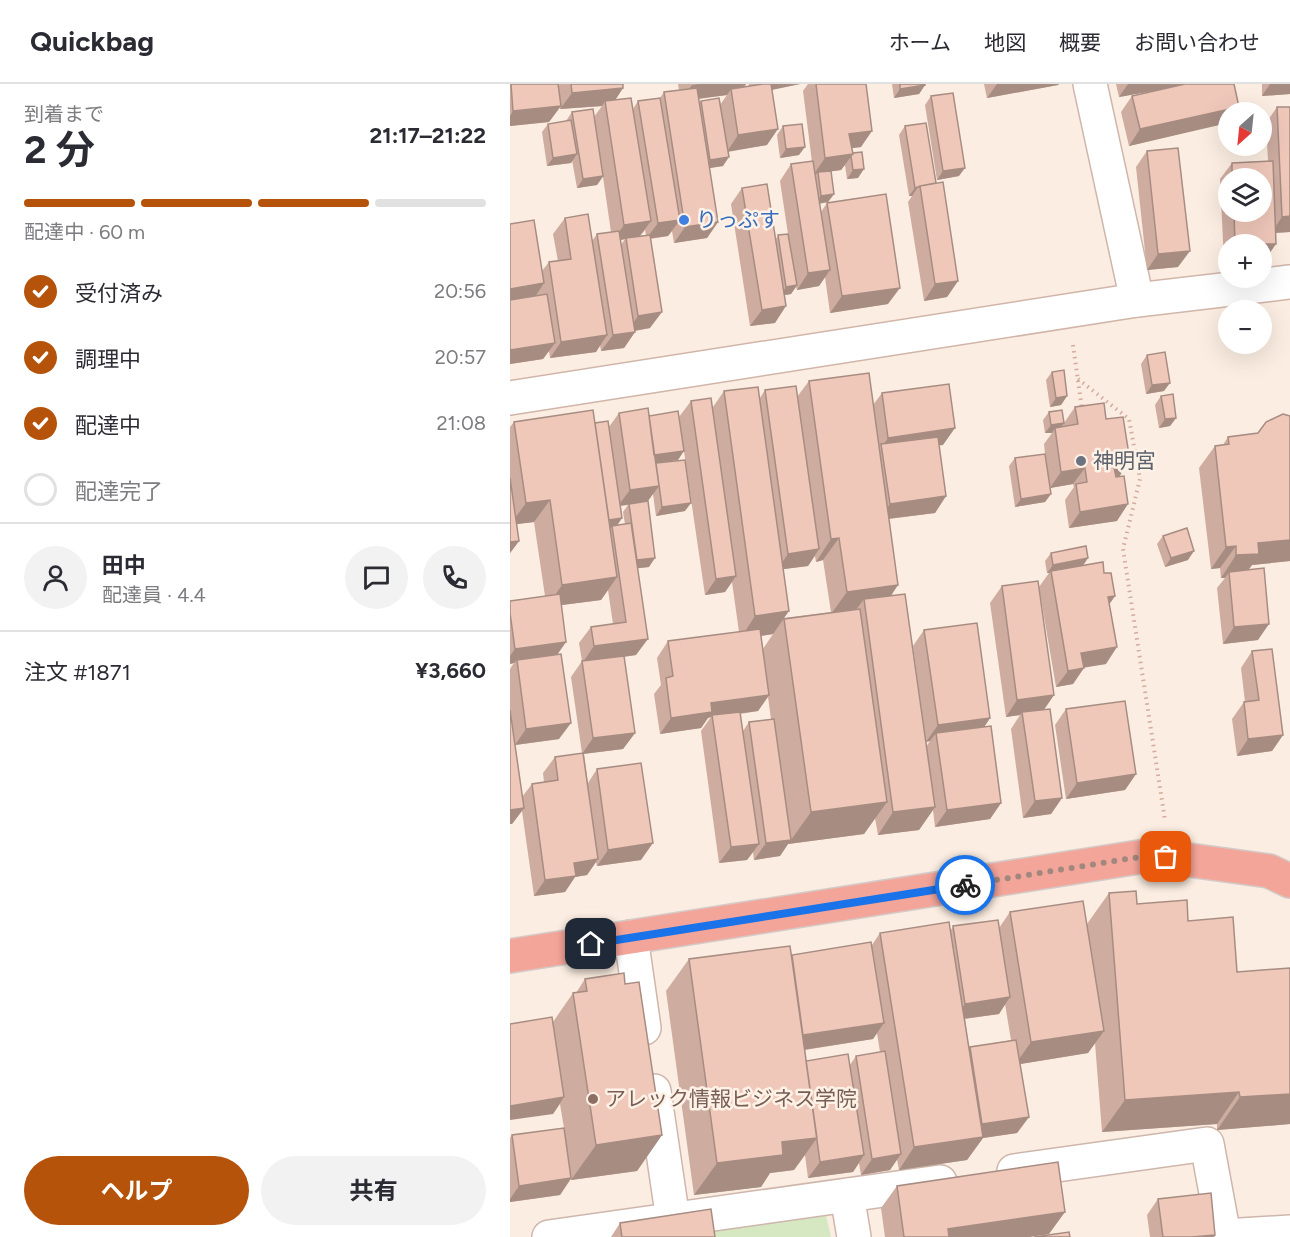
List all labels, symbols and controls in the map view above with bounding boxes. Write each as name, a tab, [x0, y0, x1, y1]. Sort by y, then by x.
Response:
text: Quickbag	[30, 24, 154, 58]
text: ホーム	[889, 30, 951, 55]
text: 地図	[984, 30, 1026, 55]
text: 概要	[1059, 30, 1101, 55]
text: お問い合わせ	[1134, 30, 1260, 55]
text: 到着まで	[24, 102, 104, 126]
north arrow	[1218, 102, 1272, 156]
map controls	[1218, 102, 1272, 354]
text: 21:17–21:22	[370, 122, 486, 149]
text: 2 分	[24, 126, 95, 173]
button: layers	[1218, 168, 1272, 222]
place label: りっぷす	[696, 207, 780, 232]
marker: りっぷす	[677, 213, 691, 227]
text: 配達中 · 60 m	[24, 220, 145, 244]
button: +	[1218, 234, 1272, 288]
icon: check	[24, 275, 57, 308]
text: 20:56	[434, 279, 486, 303]
text: 受付済み	[75, 280, 163, 307]
button: −	[1218, 300, 1272, 354]
icon: check	[24, 341, 57, 374]
text: 20:57	[435, 345, 486, 369]
text: 調理中	[75, 346, 141, 373]
icon: check	[24, 407, 57, 440]
text: 21:08	[436, 411, 486, 435]
text: 配達中	[75, 412, 141, 439]
place label: 神明宮	[1093, 448, 1156, 473]
marker: 神明宮	[1074, 454, 1088, 468]
text: 配達完了	[75, 478, 163, 505]
button: person	[24, 546, 87, 609]
button: chat	[345, 546, 408, 609]
button: phone	[423, 546, 486, 609]
text: 田中	[102, 552, 146, 579]
text: 配達員 · 4.4	[102, 583, 206, 607]
text: ¥3,660	[415, 657, 486, 684]
text: 注文 #1871	[24, 659, 131, 686]
pin	[1140, 831, 1191, 882]
icon: bag	[1149, 840, 1182, 873]
courier	[935, 855, 995, 915]
icon: bike	[949, 869, 982, 902]
pin	[565, 918, 616, 969]
icon: home	[574, 927, 607, 960]
place label: アレック情報ビジネス学院	[605, 1086, 857, 1111]
marker: アレック情報ビジネス学院	[586, 1092, 600, 1106]
button: ヘルプ	[24, 1156, 249, 1225]
button: 共有	[261, 1156, 486, 1225]

